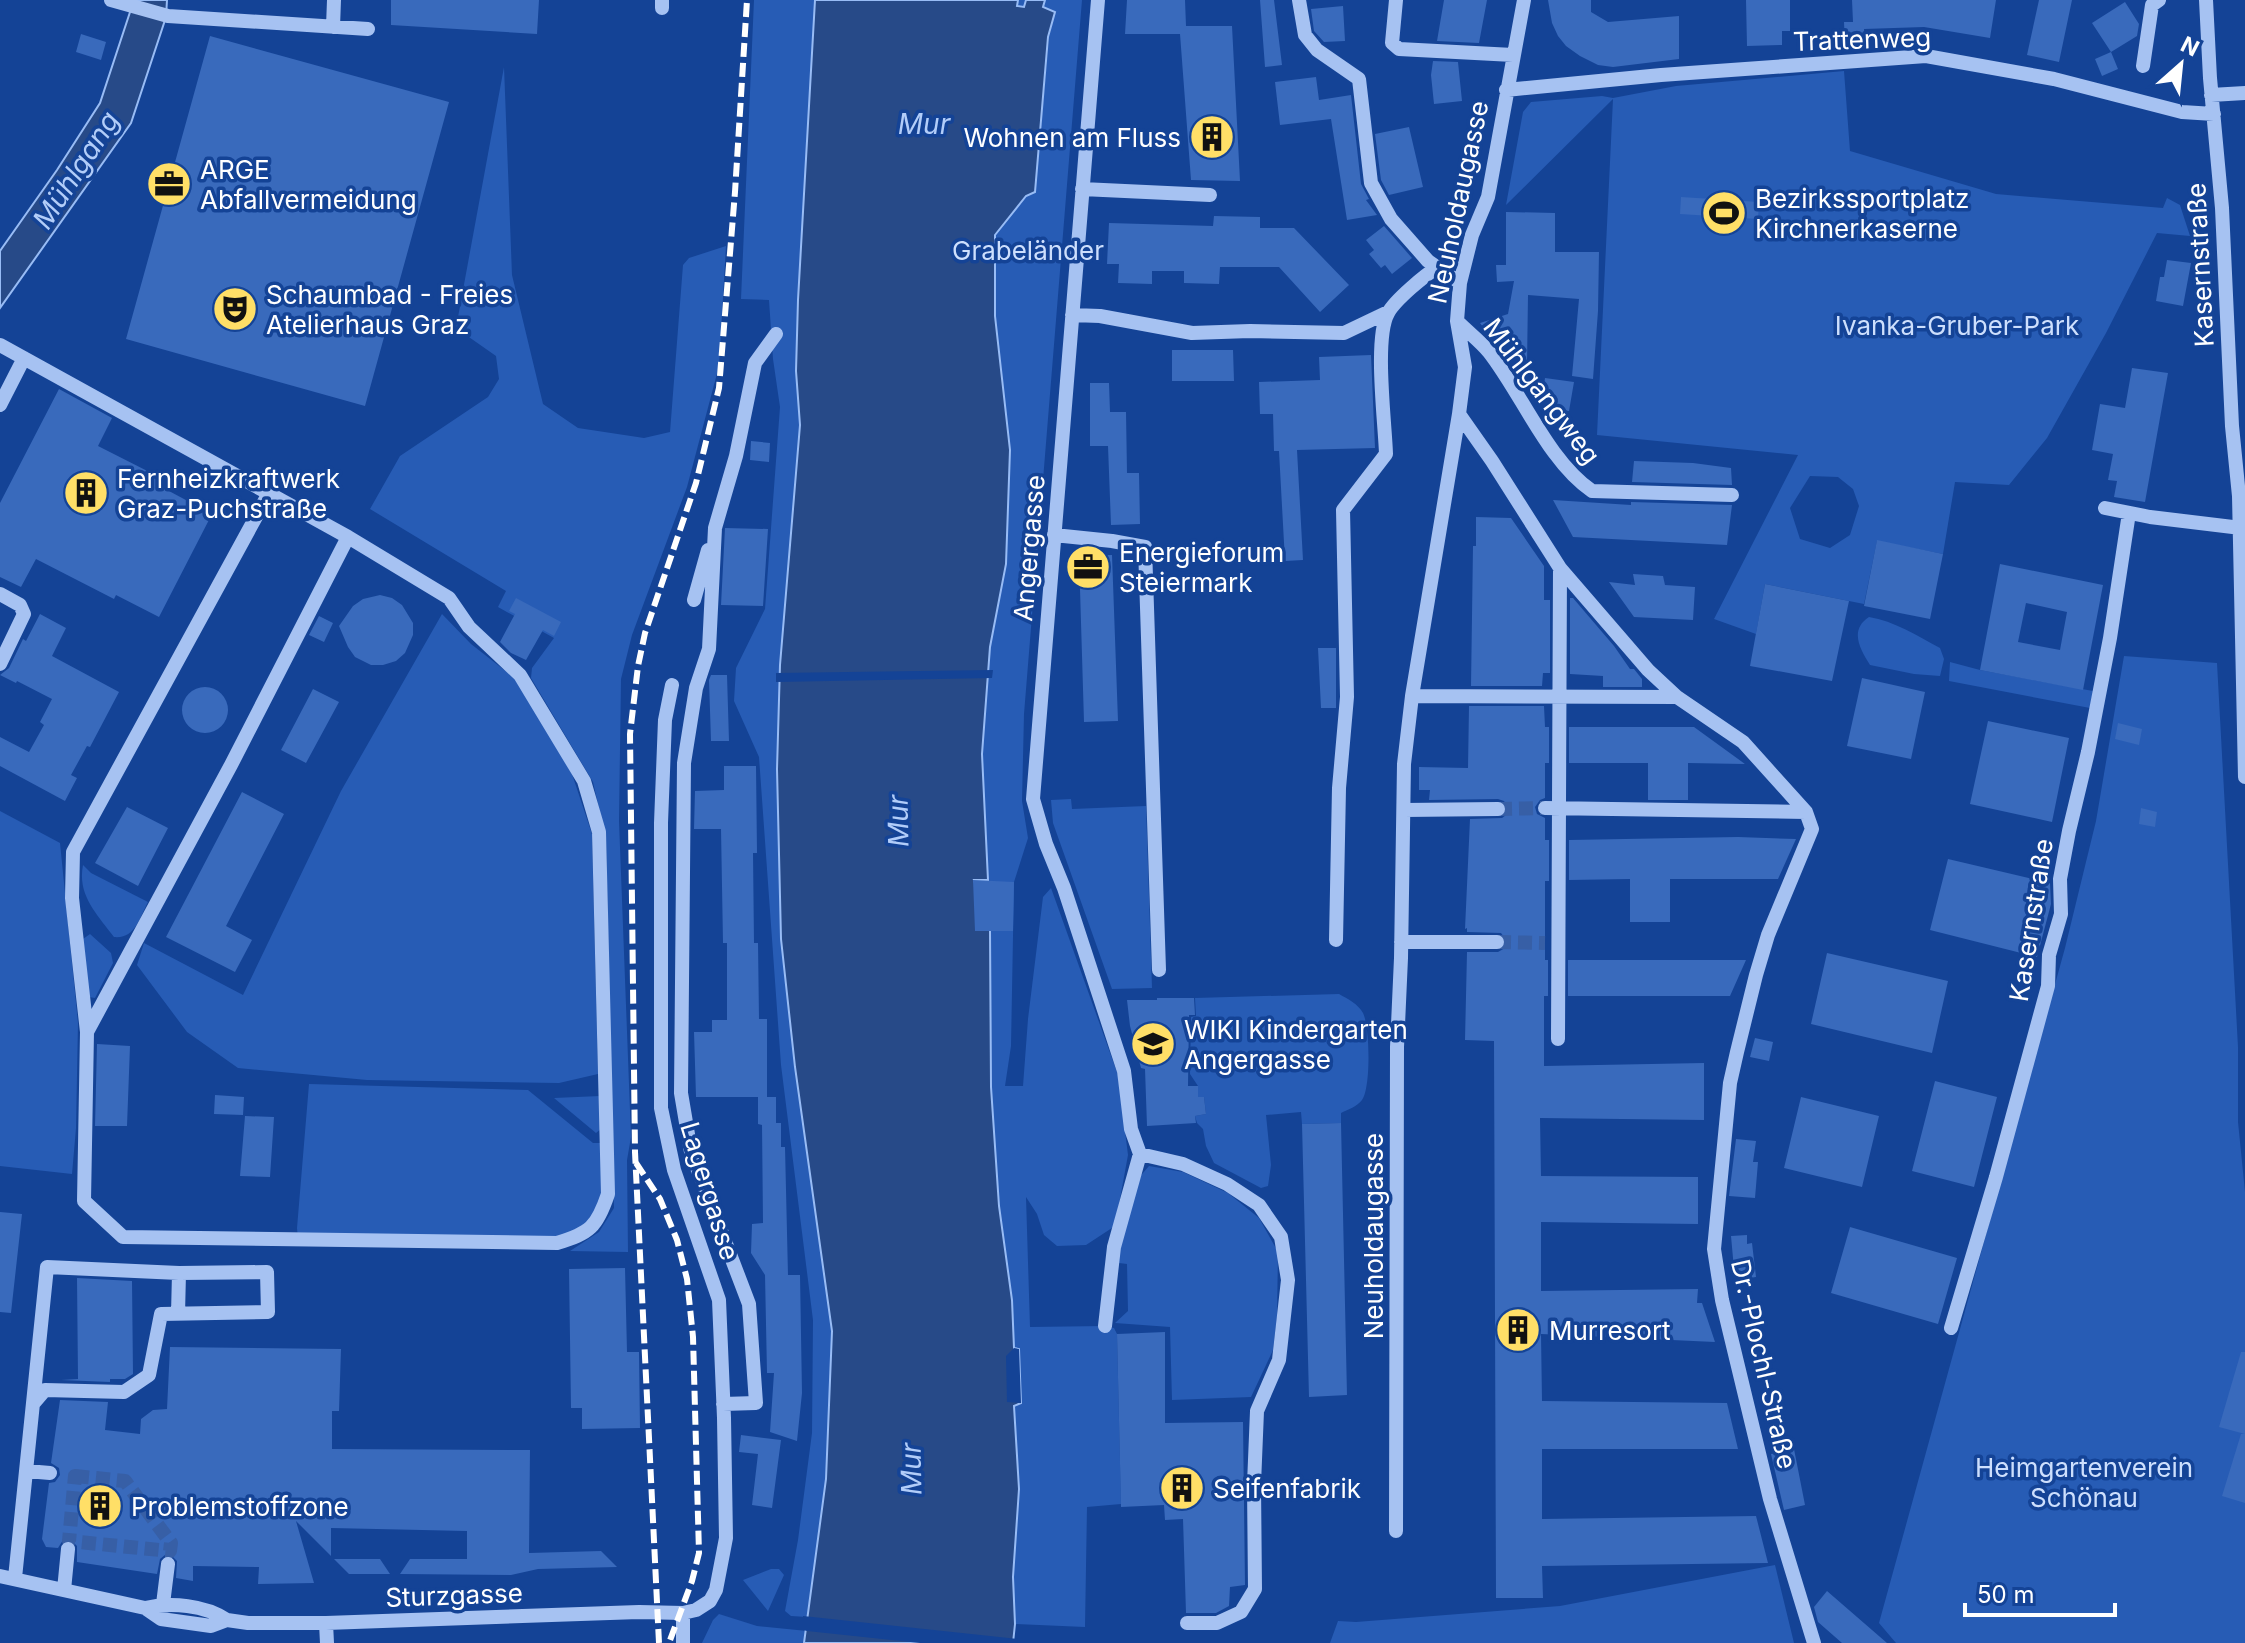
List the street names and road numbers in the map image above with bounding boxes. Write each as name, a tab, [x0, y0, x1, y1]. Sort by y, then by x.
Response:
street label: Trattenweg	[1792, 21, 1932, 57]
street label: Neuholdaugasse	[1421, 98, 1495, 306]
street label: Kasernstraße	[2180, 182, 2220, 348]
street label: Mühlgangweg	[1477, 312, 1607, 470]
street label: Angergasse	[1007, 473, 1051, 623]
street label: Kasernstraße	[2003, 836, 2059, 1004]
street label: Lagergasse	[674, 1118, 746, 1264]
street label: Neuholdaugasse	[1358, 1133, 1389, 1339]
street label: Dr.-Plochl-Straße	[1725, 1256, 1803, 1472]
street label: Sturzgasse	[385, 1577, 523, 1613]

